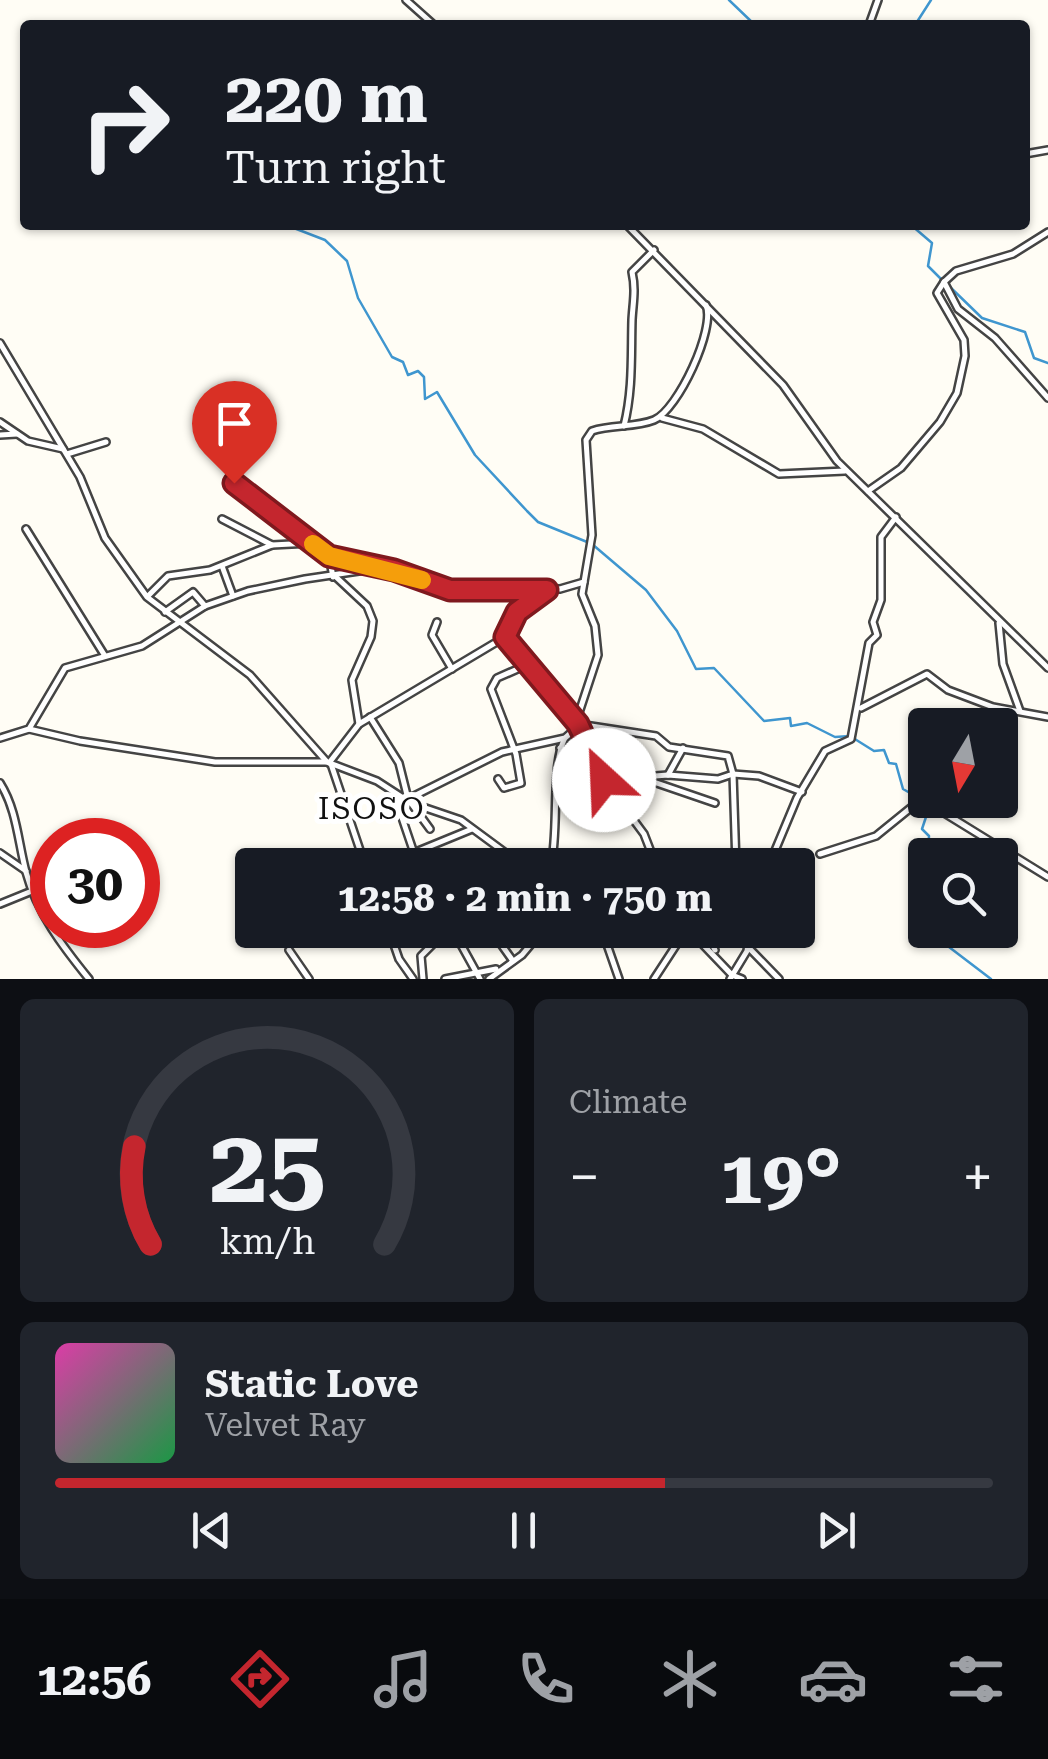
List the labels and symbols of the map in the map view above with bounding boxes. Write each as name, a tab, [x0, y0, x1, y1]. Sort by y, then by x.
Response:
pin	[192, 381, 277, 484]
north arrow	[908, 708, 1018, 818]
position arrow	[552, 728, 656, 832]
district label: ISOSO	[318, 791, 426, 826]
speed limit sign: 30	[30, 818, 160, 948]

